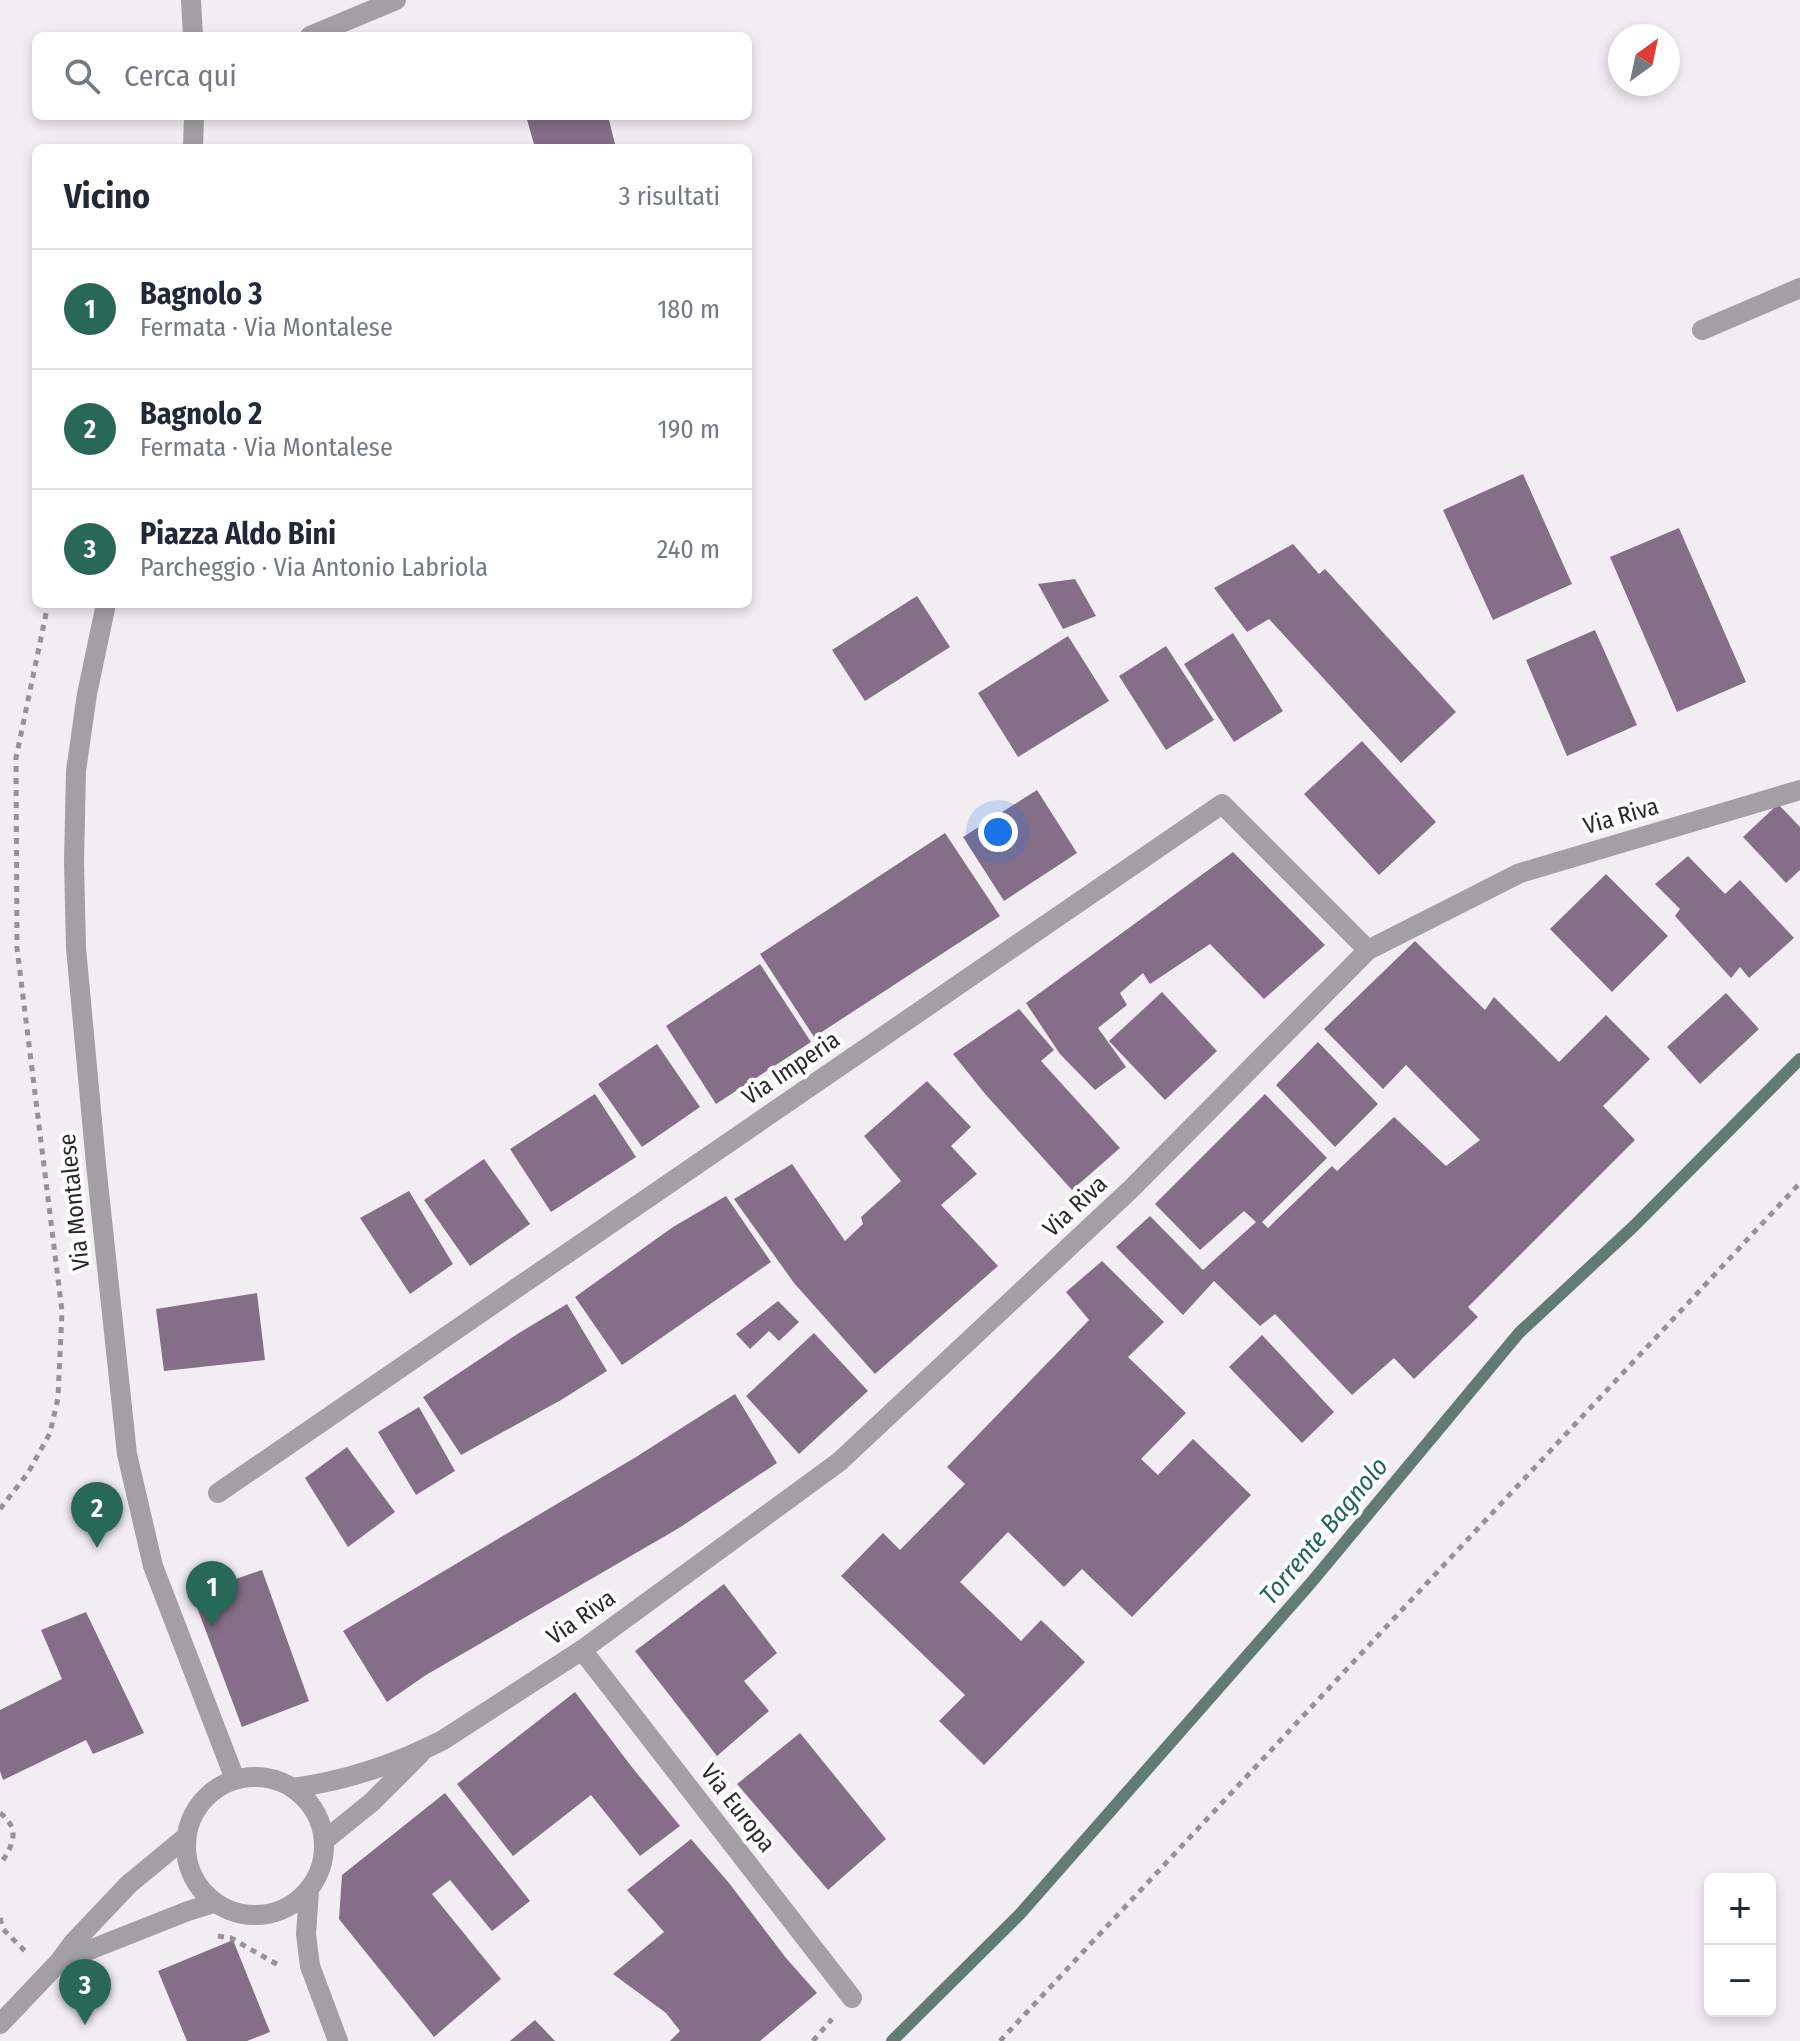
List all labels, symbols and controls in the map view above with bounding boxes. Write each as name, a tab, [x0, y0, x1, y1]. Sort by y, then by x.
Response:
north arrow	[1608, 24, 1680, 96]
search box	[32, 32, 752, 120]
icon: search	[60, 54, 104, 98]
text: Cerca qui	[124, 58, 237, 94]
text: Vicino	[64, 176, 150, 217]
text: 3 risultati	[619, 181, 720, 212]
text: Bagnolo 3	[140, 276, 263, 312]
text: 1	[85, 294, 96, 325]
text: 180 m	[657, 294, 720, 325]
text: Fermata · Via Montalese	[140, 312, 393, 343]
text: Bagnolo 2	[140, 396, 262, 432]
text: 2	[84, 414, 96, 445]
text: 190 m	[658, 414, 720, 445]
text: Fermata · Via Montalese	[140, 432, 393, 463]
text: Piazza Aldo Bini	[140, 516, 336, 552]
text: 3	[84, 534, 96, 565]
text: 240 m	[657, 534, 720, 565]
text: Parcheggio · Via Antonio Labriola	[140, 552, 488, 583]
street label: Via Riva	[1580, 792, 1662, 840]
your location	[978, 812, 1018, 852]
street label: Via Imperia	[737, 1025, 845, 1111]
street label: Via Montalese	[53, 1132, 95, 1272]
street label: Via Riva	[1037, 1170, 1113, 1242]
water label: Torrente Bagnolo	[1253, 1451, 1395, 1611]
pin: 2	[71, 1482, 123, 1548]
pin: 1	[186, 1561, 238, 1627]
street label: Via Riva	[541, 1583, 621, 1651]
street label: Via Europa	[695, 1758, 781, 1858]
map controls	[1704, 1873, 1776, 2017]
button: +	[1704, 1873, 1776, 1945]
button: −	[1704, 1945, 1776, 2017]
pin: 3	[59, 1959, 111, 2025]

